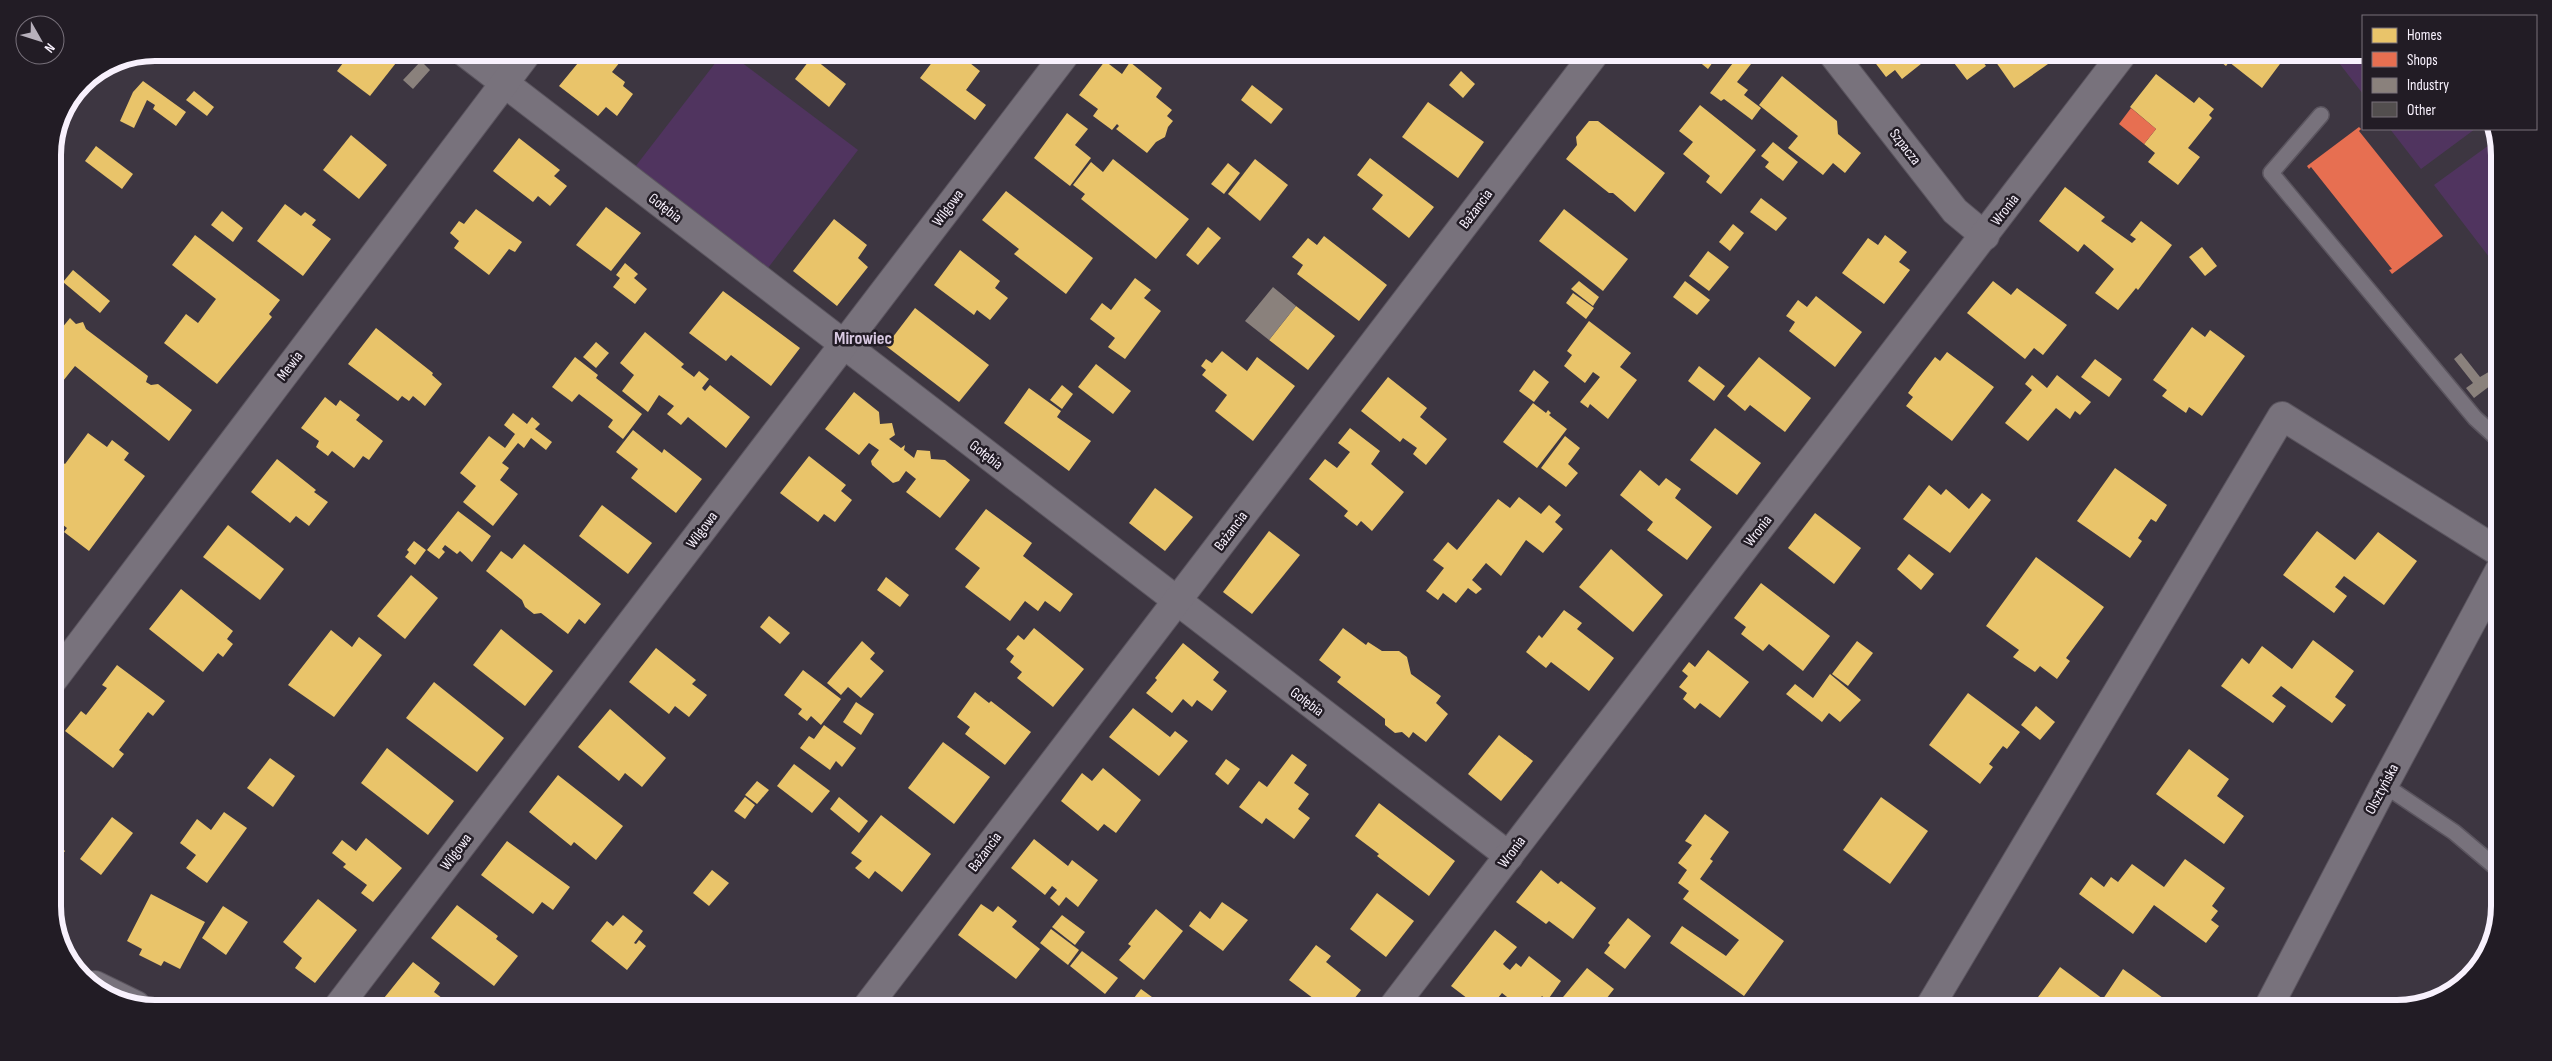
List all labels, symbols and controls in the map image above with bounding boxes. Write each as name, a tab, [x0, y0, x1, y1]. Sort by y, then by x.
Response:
north arrow	[15, 15, 65, 65]
legend	[2362, 15, 2537, 130]
text: Homes	[2407, 26, 2442, 45]
text: N	[41, 40, 59, 56]
text: Shops	[2407, 51, 2438, 70]
text: Industry	[2407, 76, 2449, 95]
text: Other	[2407, 101, 2436, 120]
street label: Szpacza	[1885, 125, 1925, 169]
street label: Bażancia	[1455, 185, 1497, 233]
street label: Wilgowa	[928, 186, 968, 230]
street label: Gołębia	[644, 189, 686, 227]
street label: Wronia	[1987, 190, 2023, 230]
district label: Mirowiec	[834, 328, 892, 349]
street label: Mewia	[273, 347, 307, 384]
street label: Gołębia	[965, 436, 1007, 474]
street label: Bażancia	[1210, 507, 1252, 555]
street label: Wilgowa	[682, 508, 722, 552]
street label: Wronia	[1740, 511, 1776, 551]
street label: Gołębia	[1286, 683, 1328, 721]
street label: Olsztyńska	[2361, 760, 2403, 818]
street label: Bażancia	[964, 828, 1006, 876]
street label: Wilgowa	[436, 830, 476, 874]
street label: Wronia	[1494, 832, 1530, 872]

